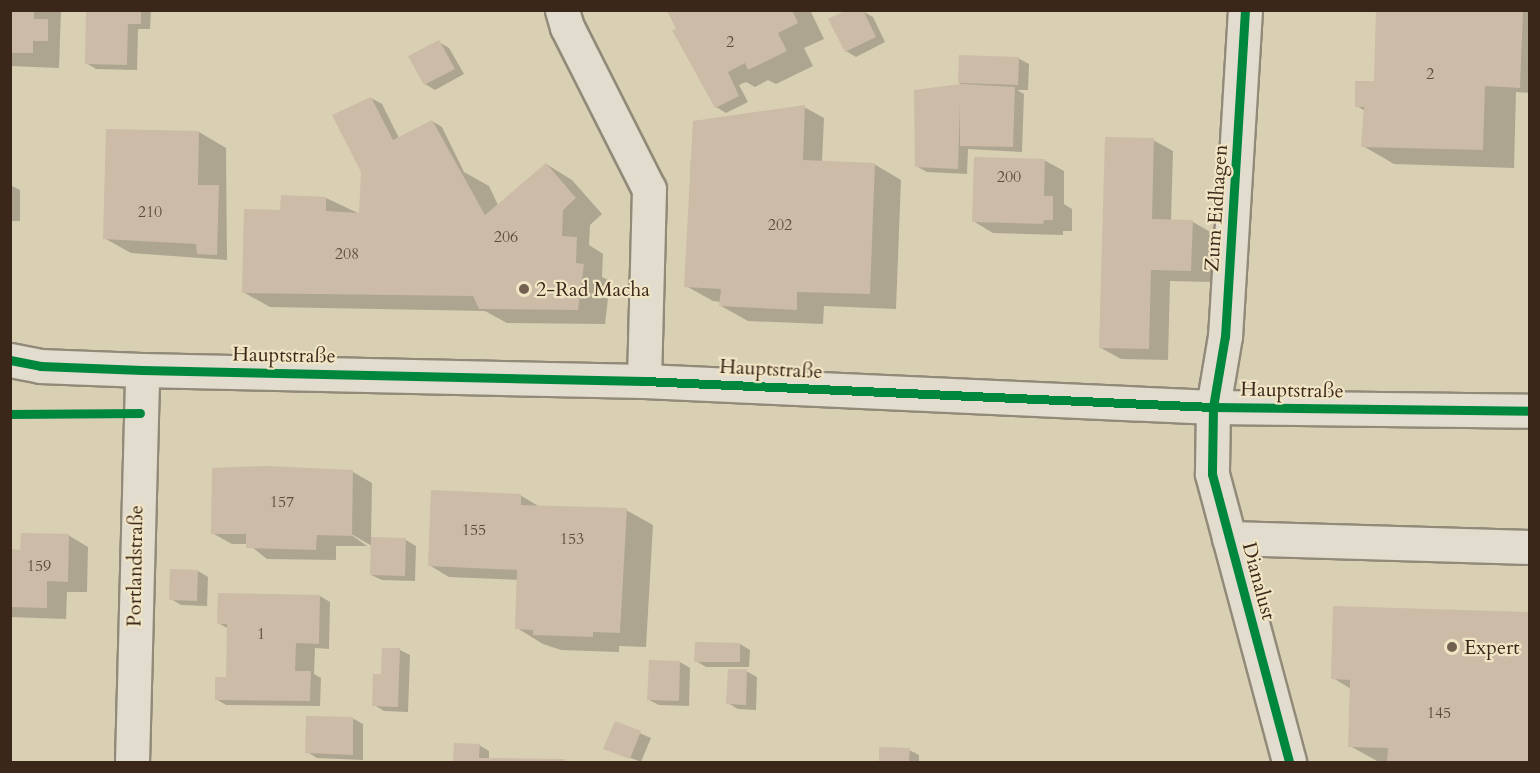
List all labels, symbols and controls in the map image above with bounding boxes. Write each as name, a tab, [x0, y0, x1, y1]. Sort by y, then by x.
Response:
house number: 2	[726, 32, 734, 52]
house number: 2	[1426, 64, 1434, 84]
street label: Zum Eidhagen	[1200, 144, 1232, 272]
house number: 200	[997, 167, 1021, 187]
house number: 210	[138, 202, 162, 222]
house number: 202	[768, 215, 792, 235]
house number: 206	[494, 227, 518, 247]
house number: 208	[335, 244, 359, 264]
place label: 2-Rad Macha	[536, 277, 650, 301]
marker: 2-Rad Macha	[517, 282, 531, 296]
street label: Hauptstraße	[232, 342, 336, 368]
street label: Hauptstraße	[719, 354, 823, 384]
street label: Hauptstraße	[1240, 377, 1344, 403]
house number: 157	[270, 492, 294, 512]
street label: Portlandstraße	[122, 505, 148, 627]
house number: 155	[462, 520, 486, 540]
house number: 153	[560, 529, 584, 549]
street label: Dianalust	[1237, 539, 1281, 623]
house number: 159	[27, 556, 51, 576]
house number: 1	[257, 624, 265, 644]
place label: Expert	[1464, 635, 1520, 659]
marker: Expert	[1445, 640, 1459, 654]
house number: 145	[1427, 703, 1451, 723]

